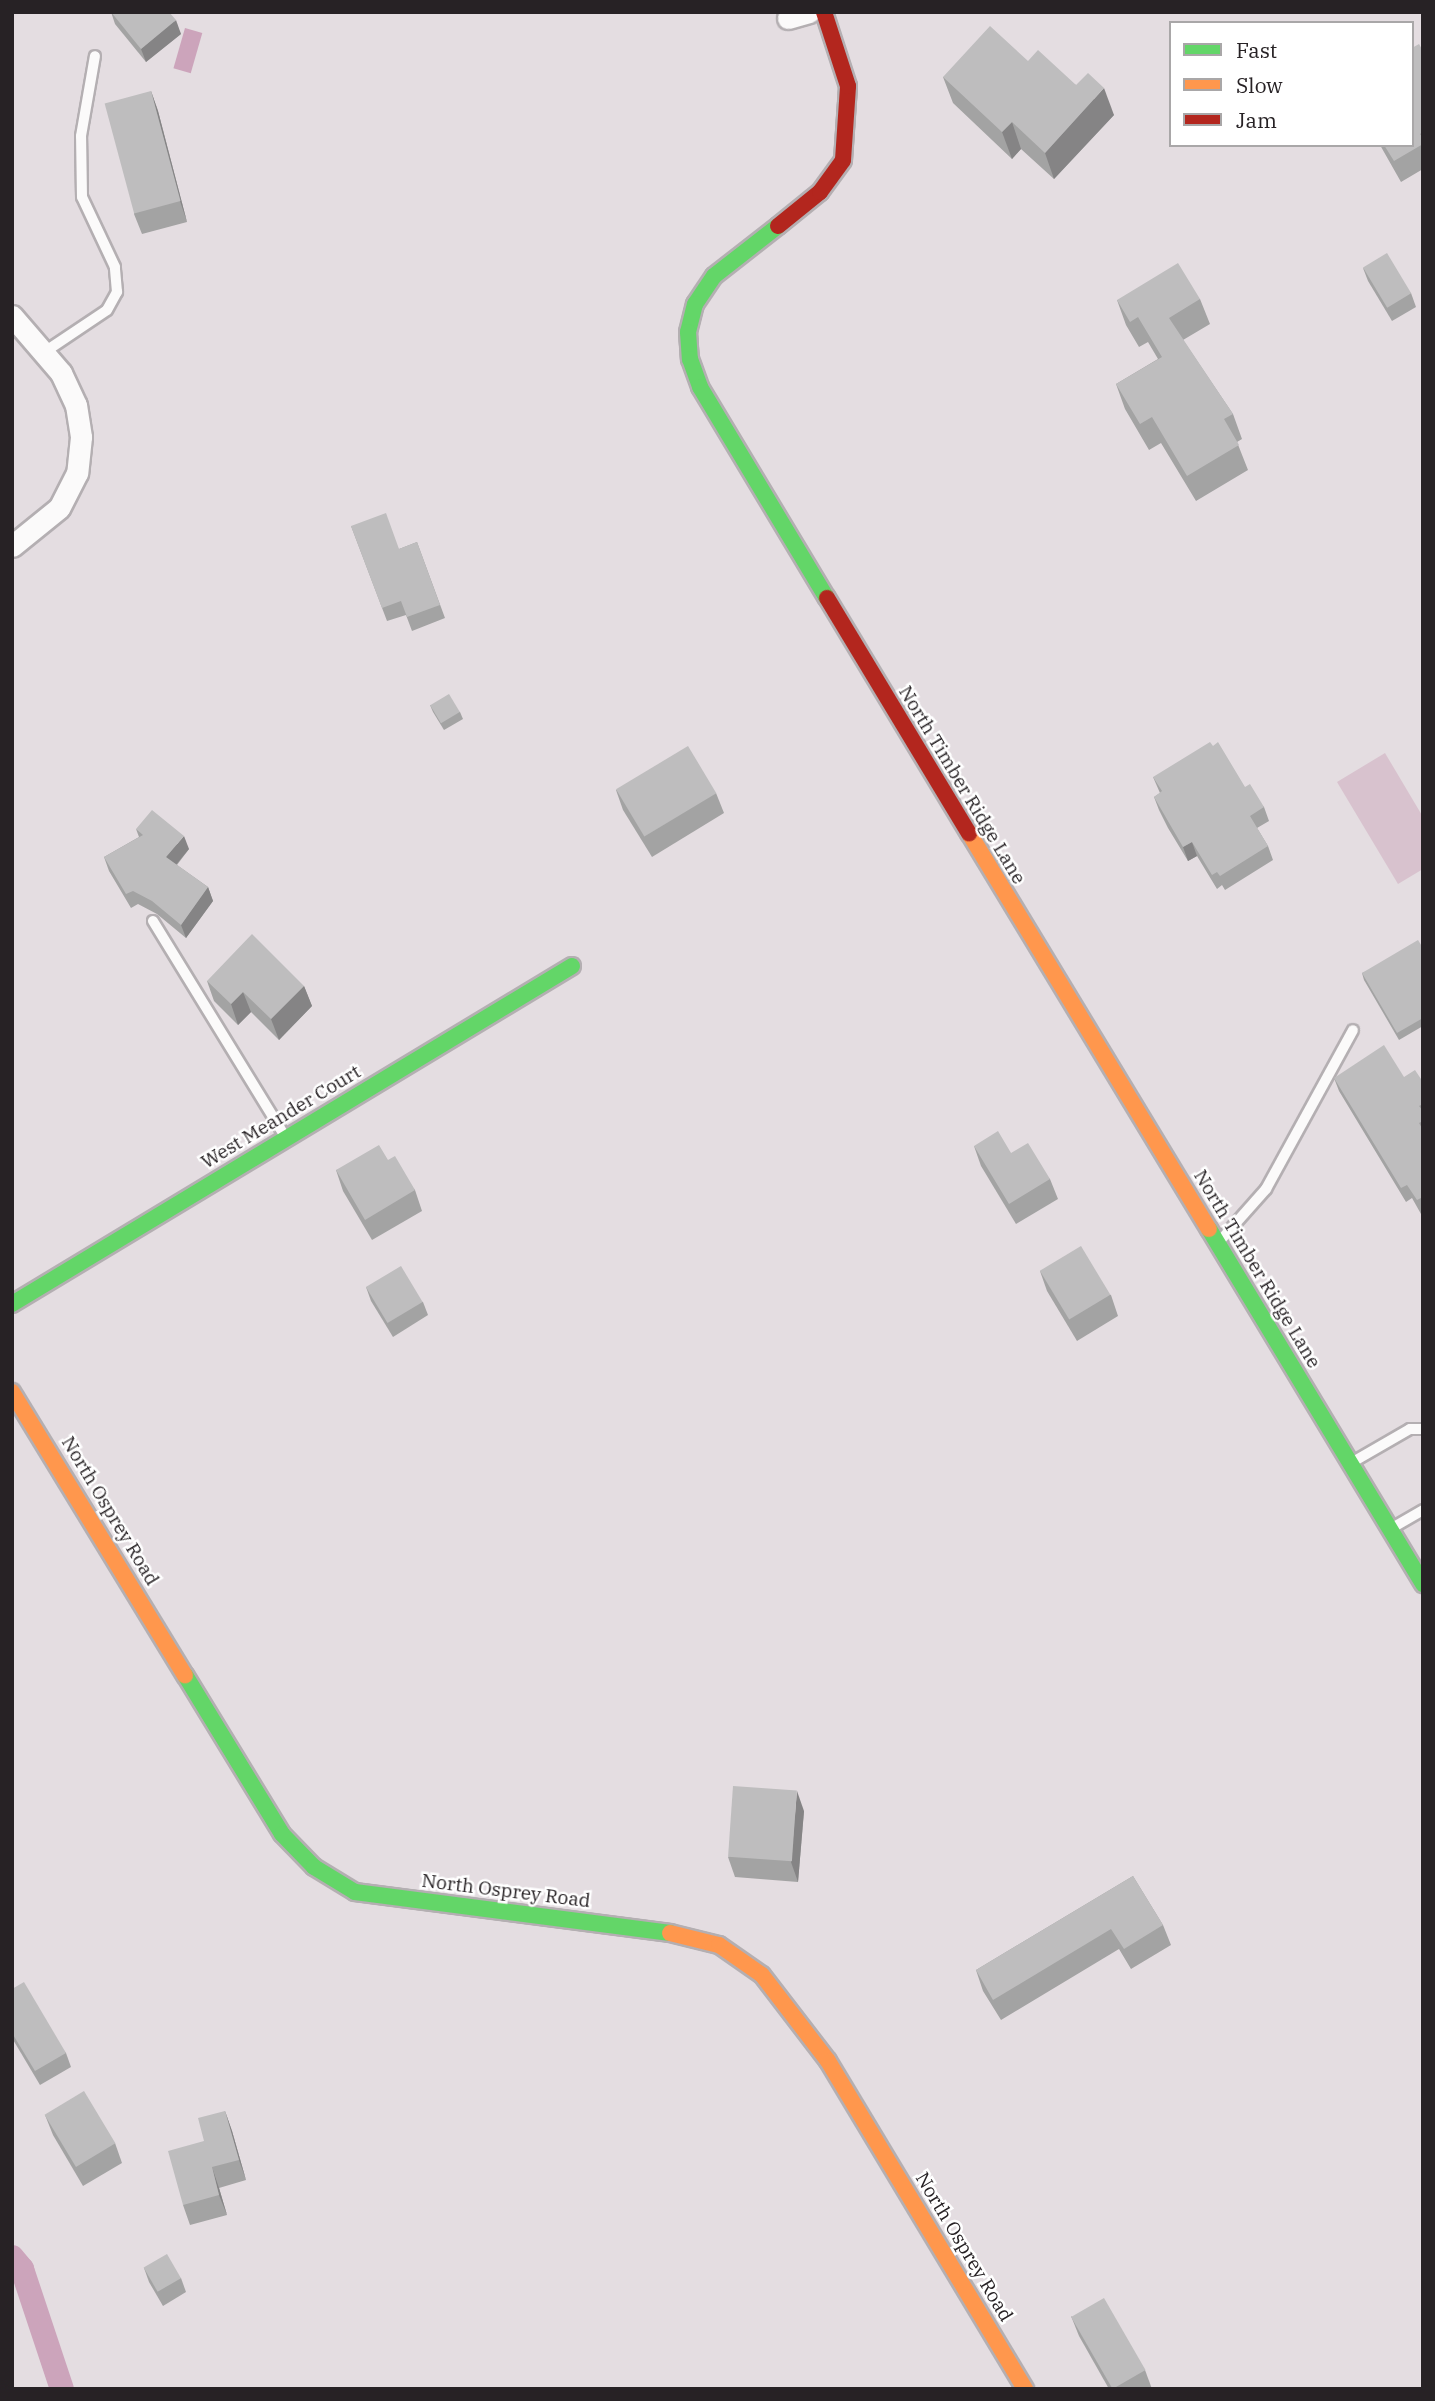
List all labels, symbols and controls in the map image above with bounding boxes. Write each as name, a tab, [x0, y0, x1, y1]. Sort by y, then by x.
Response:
legend	[1169, 21, 1414, 147]
text: Fast	[1236, 36, 1277, 64]
text: Slow	[1236, 71, 1283, 99]
text: Jam	[1236, 106, 1277, 134]
street label: North Timber Ridge Lane	[894, 682, 1030, 888]
street label: West Meander Court	[197, 1060, 365, 1174]
street label: North Timber Ridge Lane	[1189, 1166, 1325, 1372]
street label: North Osprey Road	[56, 1432, 164, 1590]
street label: North Osprey Road	[420, 1869, 592, 1913]
street label: North Osprey Road	[910, 2168, 1018, 2326]

